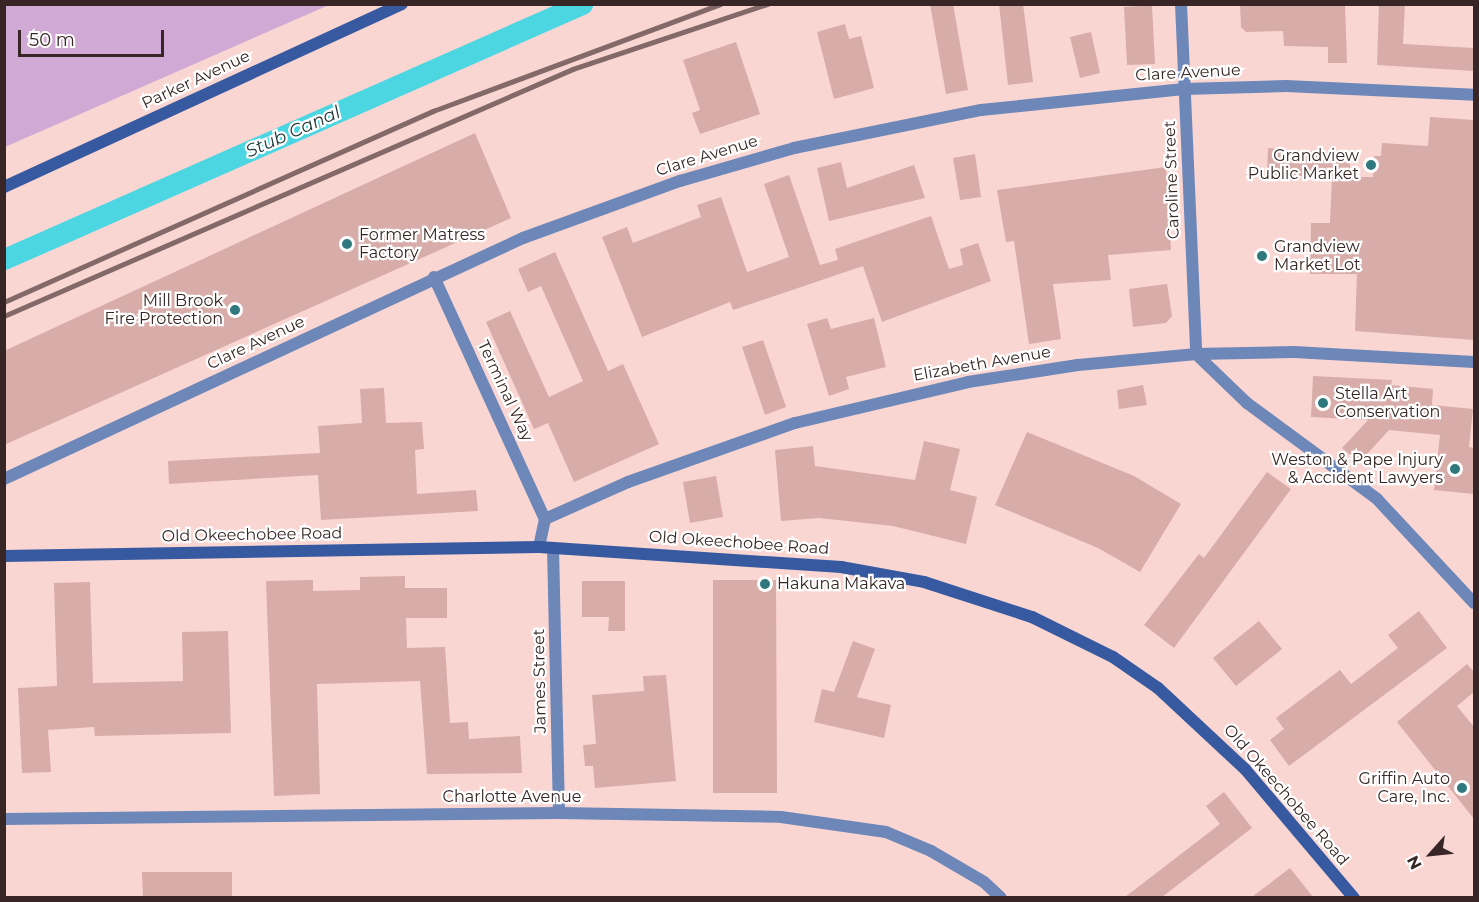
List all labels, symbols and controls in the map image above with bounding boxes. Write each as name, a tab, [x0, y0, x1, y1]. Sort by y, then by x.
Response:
scale bar	[21, 18, 166, 56]
text: 50 m	[29, 29, 75, 51]
street label: Parker Avenue	[139, 47, 253, 113]
street label: Clare Avenue	[1135, 61, 1241, 85]
water label: Stub Canal	[242, 102, 344, 162]
street label: Caroline Street	[1160, 120, 1184, 240]
street label: Clare Avenue	[654, 131, 760, 181]
place label: Grandview Public Market	[1248, 146, 1359, 184]
marker: Grandview Public Market	[1364, 158, 1378, 172]
place label: Former Matress Factory	[359, 225, 485, 263]
marker: Former Matress Factory	[340, 237, 354, 251]
place label: Grandview Market Lot	[1274, 237, 1360, 275]
marker: Grandview Market Lot	[1255, 249, 1269, 263]
place label: Mill Brook Fire Protection	[105, 291, 223, 329]
marker: Mill Brook Fire Protection	[228, 303, 242, 317]
street label: Clare Avenue	[204, 312, 308, 374]
street label: Terminal Way	[473, 338, 537, 444]
street label: Elizabeth Avenue	[912, 342, 1052, 386]
place label: Stella Art Conservation	[1335, 384, 1440, 422]
marker: Stella Art Conservation	[1316, 396, 1330, 410]
place label: Weston & Pape Injury & Accident Lawyers	[1271, 450, 1443, 488]
marker: Weston & Pape Injury & Accident Lawyers	[1448, 462, 1462, 476]
street label: Old Okeechobee Road	[162, 524, 342, 546]
street label: Old Okeechobee Road	[648, 527, 830, 559]
place label: Hakuna Makava	[777, 574, 905, 594]
marker: Hakuna Makava	[758, 577, 772, 591]
street label: James Street	[529, 629, 551, 733]
street label: Old Okeechobee Road	[1219, 721, 1353, 869]
place label: Griffin Auto Care, Inc.	[1359, 769, 1450, 807]
marker: Griffin Auto Care, Inc.	[1455, 781, 1469, 795]
street label: Charlotte Avenue	[443, 787, 581, 807]
north arrow	[1401, 824, 1461, 884]
text: N	[1403, 852, 1426, 872]

